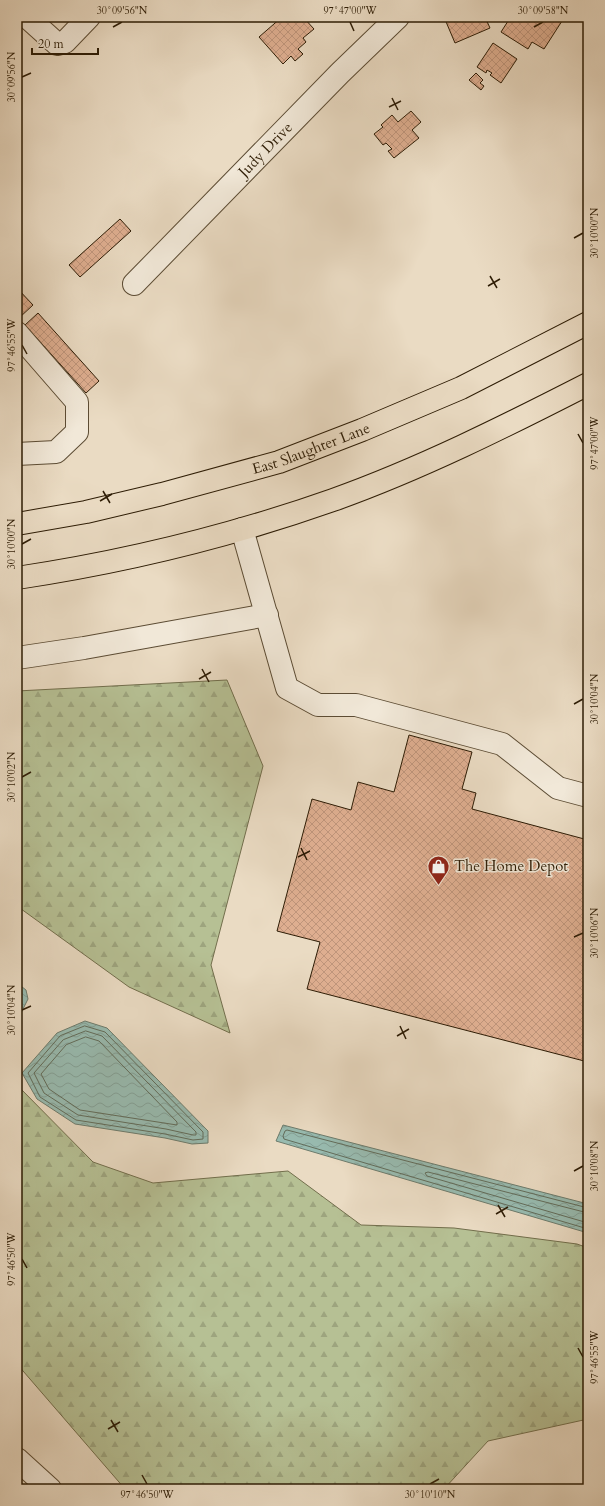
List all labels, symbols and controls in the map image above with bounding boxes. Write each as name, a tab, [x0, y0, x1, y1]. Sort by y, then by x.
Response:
text: 30°09'56"N	[97, 4, 148, 18]
text: 97°47'00"W	[323, 4, 378, 18]
text: 30°09'58"N	[518, 4, 569, 18]
scale bar	[32, 30, 98, 56]
text: 20 m	[38, 36, 65, 52]
text: 30°09'56"N	[5, 51, 19, 102]
street label: Judy Drive	[232, 117, 297, 183]
text: 30°10'00"N	[588, 207, 602, 258]
text: 97°46'55"W	[5, 317, 19, 372]
text: 97°47'00"W	[588, 415, 602, 470]
street label: East Slaughter Lane	[250, 418, 373, 479]
text: 30°10'00"N	[5, 518, 19, 569]
text: 30°10'04"N	[588, 673, 602, 724]
text: 30°10'02"N	[5, 751, 19, 802]
shop icon: The Home Depot	[426, 853, 452, 886]
place label: The Home Depot	[454, 856, 568, 876]
text: 30°10'06"N	[588, 907, 602, 958]
text: 30°10'04"N	[5, 984, 19, 1035]
text: 30°10'08"N	[588, 1140, 602, 1191]
text: 97°46'50"W	[5, 1231, 19, 1286]
text: 97°46'55"W	[588, 1329, 602, 1384]
text: 97°46'50"W	[120, 1488, 175, 1502]
text: 30°10'10"N	[405, 1488, 456, 1502]

